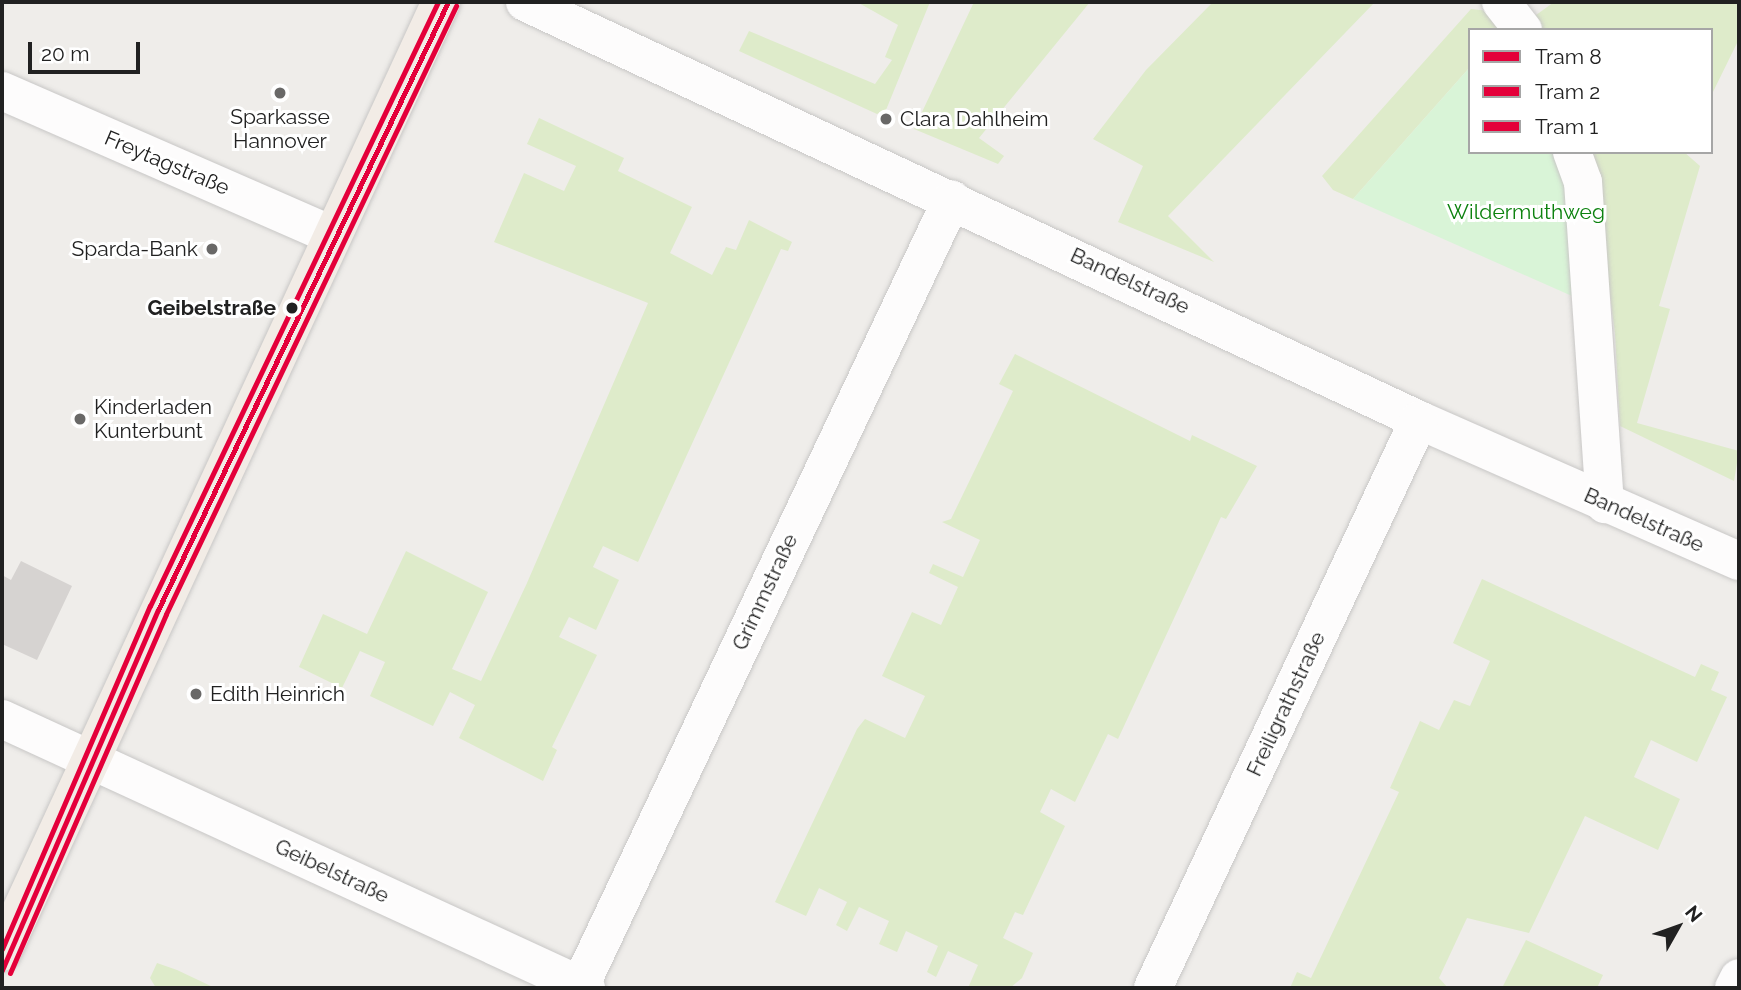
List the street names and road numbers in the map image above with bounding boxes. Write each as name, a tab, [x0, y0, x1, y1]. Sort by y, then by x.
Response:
street label: Freytagstraße	[101, 125, 233, 201]
street label: Bandelstraße	[1066, 242, 1194, 320]
street label: Bandelstraße	[1580, 482, 1708, 558]
street label: Grimmstraße	[727, 530, 803, 654]
street label: Freiligrathstraße	[1241, 628, 1331, 780]
street label: Geibelstraße	[271, 834, 393, 908]

